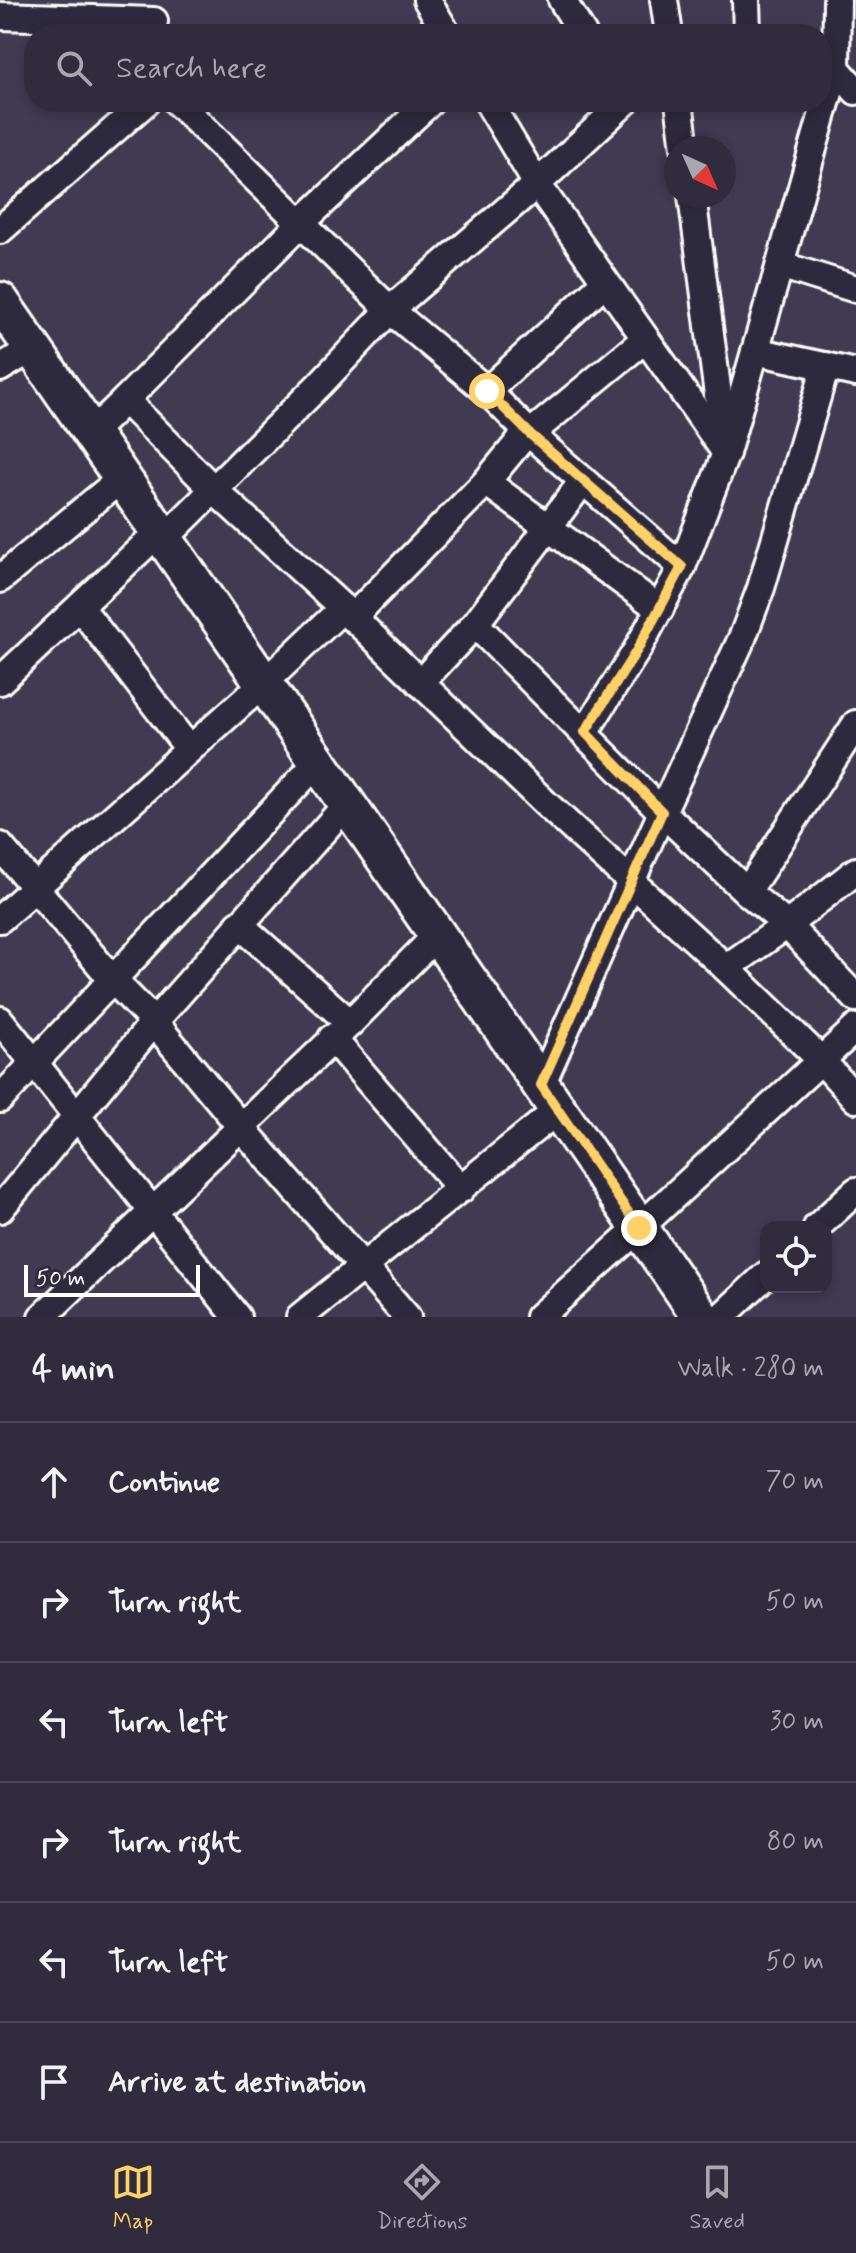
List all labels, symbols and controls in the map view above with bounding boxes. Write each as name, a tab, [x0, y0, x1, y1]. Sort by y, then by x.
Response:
search box	[24, 24, 832, 112]
icon: search	[52, 46, 96, 90]
text: Search here	[116, 49, 267, 88]
north arrow	[664, 136, 736, 208]
route start	[469, 373, 505, 409]
route end	[621, 1210, 657, 1246]
map controls	[760, 1221, 832, 1293]
button: locate	[760, 1221, 832, 1293]
scale bar	[24, 1261, 200, 1297]
text: 50 m	[36, 1265, 85, 1293]
text: 4 min	[32, 1347, 115, 1392]
text: Walk · 280 m	[677, 1352, 824, 1386]
icon: ahead	[32, 1460, 76, 1504]
text: Continue	[108, 1463, 220, 1502]
text: 70 m	[766, 1465, 824, 1499]
icon: right	[32, 1580, 76, 1624]
text: Turn right	[108, 1583, 241, 1622]
text: 50 m	[766, 1585, 824, 1619]
icon: left	[32, 1700, 76, 1744]
text: Turn left	[108, 1703, 228, 1742]
text: 30 m	[770, 1705, 824, 1739]
icon: right	[32, 1820, 76, 1864]
text: Turn right	[108, 1823, 241, 1862]
text: 80 m	[767, 1825, 824, 1859]
icon: left	[32, 1940, 76, 1984]
text: Turn left	[108, 1943, 228, 1982]
text: 50 m	[766, 1945, 824, 1979]
icon: arrive	[32, 2060, 76, 2104]
text: Arrive at destination	[108, 2063, 366, 2102]
tab: Map	[111, 2160, 155, 2236]
tab: Directions	[377, 2160, 467, 2236]
tab: Saved	[689, 2160, 745, 2236]

